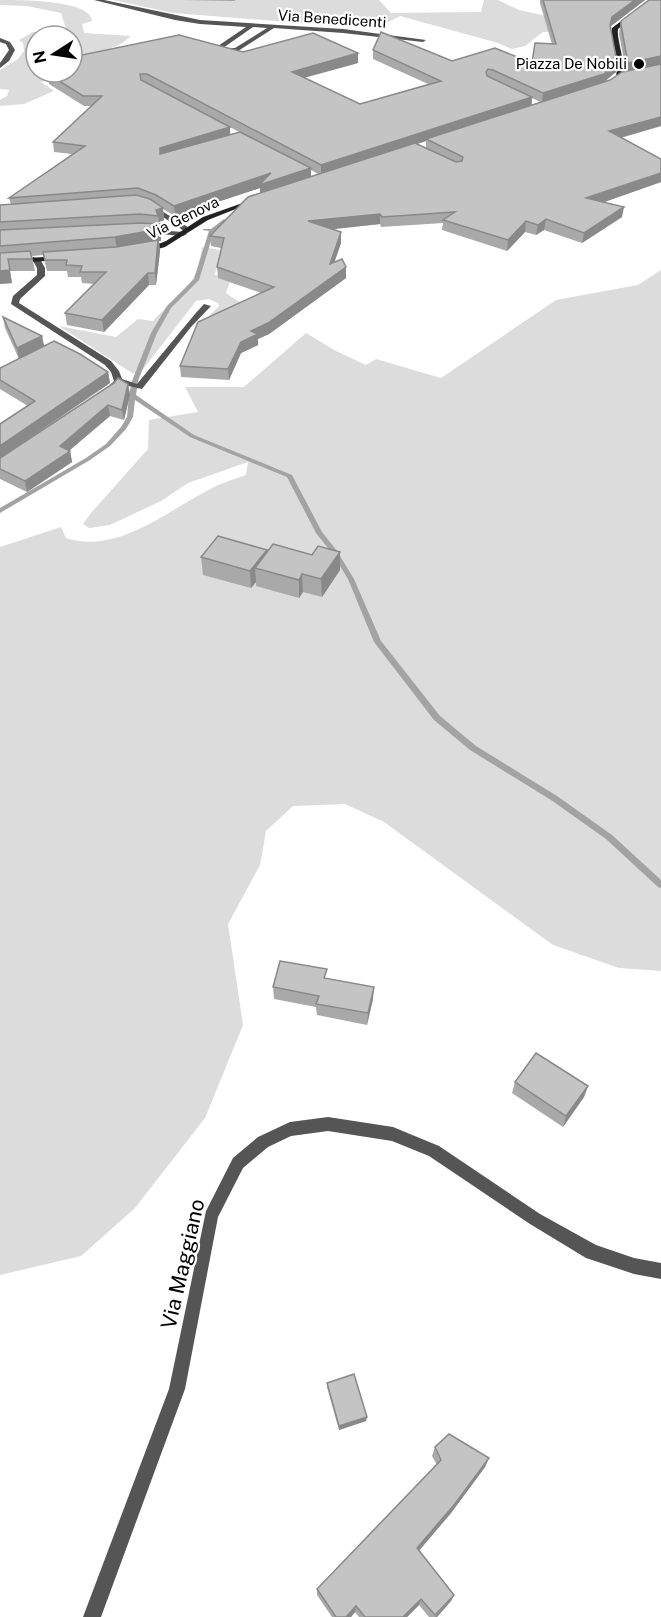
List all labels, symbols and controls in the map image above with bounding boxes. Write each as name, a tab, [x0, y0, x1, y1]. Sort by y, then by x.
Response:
street label: Via Benedicenti	[277, 6, 387, 31]
north arrow	[24, 24, 84, 84]
text: N	[29, 49, 50, 65]
place label: Piazza De Nobili	[516, 55, 627, 72]
marker: Piazza De Nobili	[632, 57, 646, 71]
street label: Via Genova	[144, 193, 222, 242]
street label: Via Maggiano	[155, 1196, 210, 1331]

